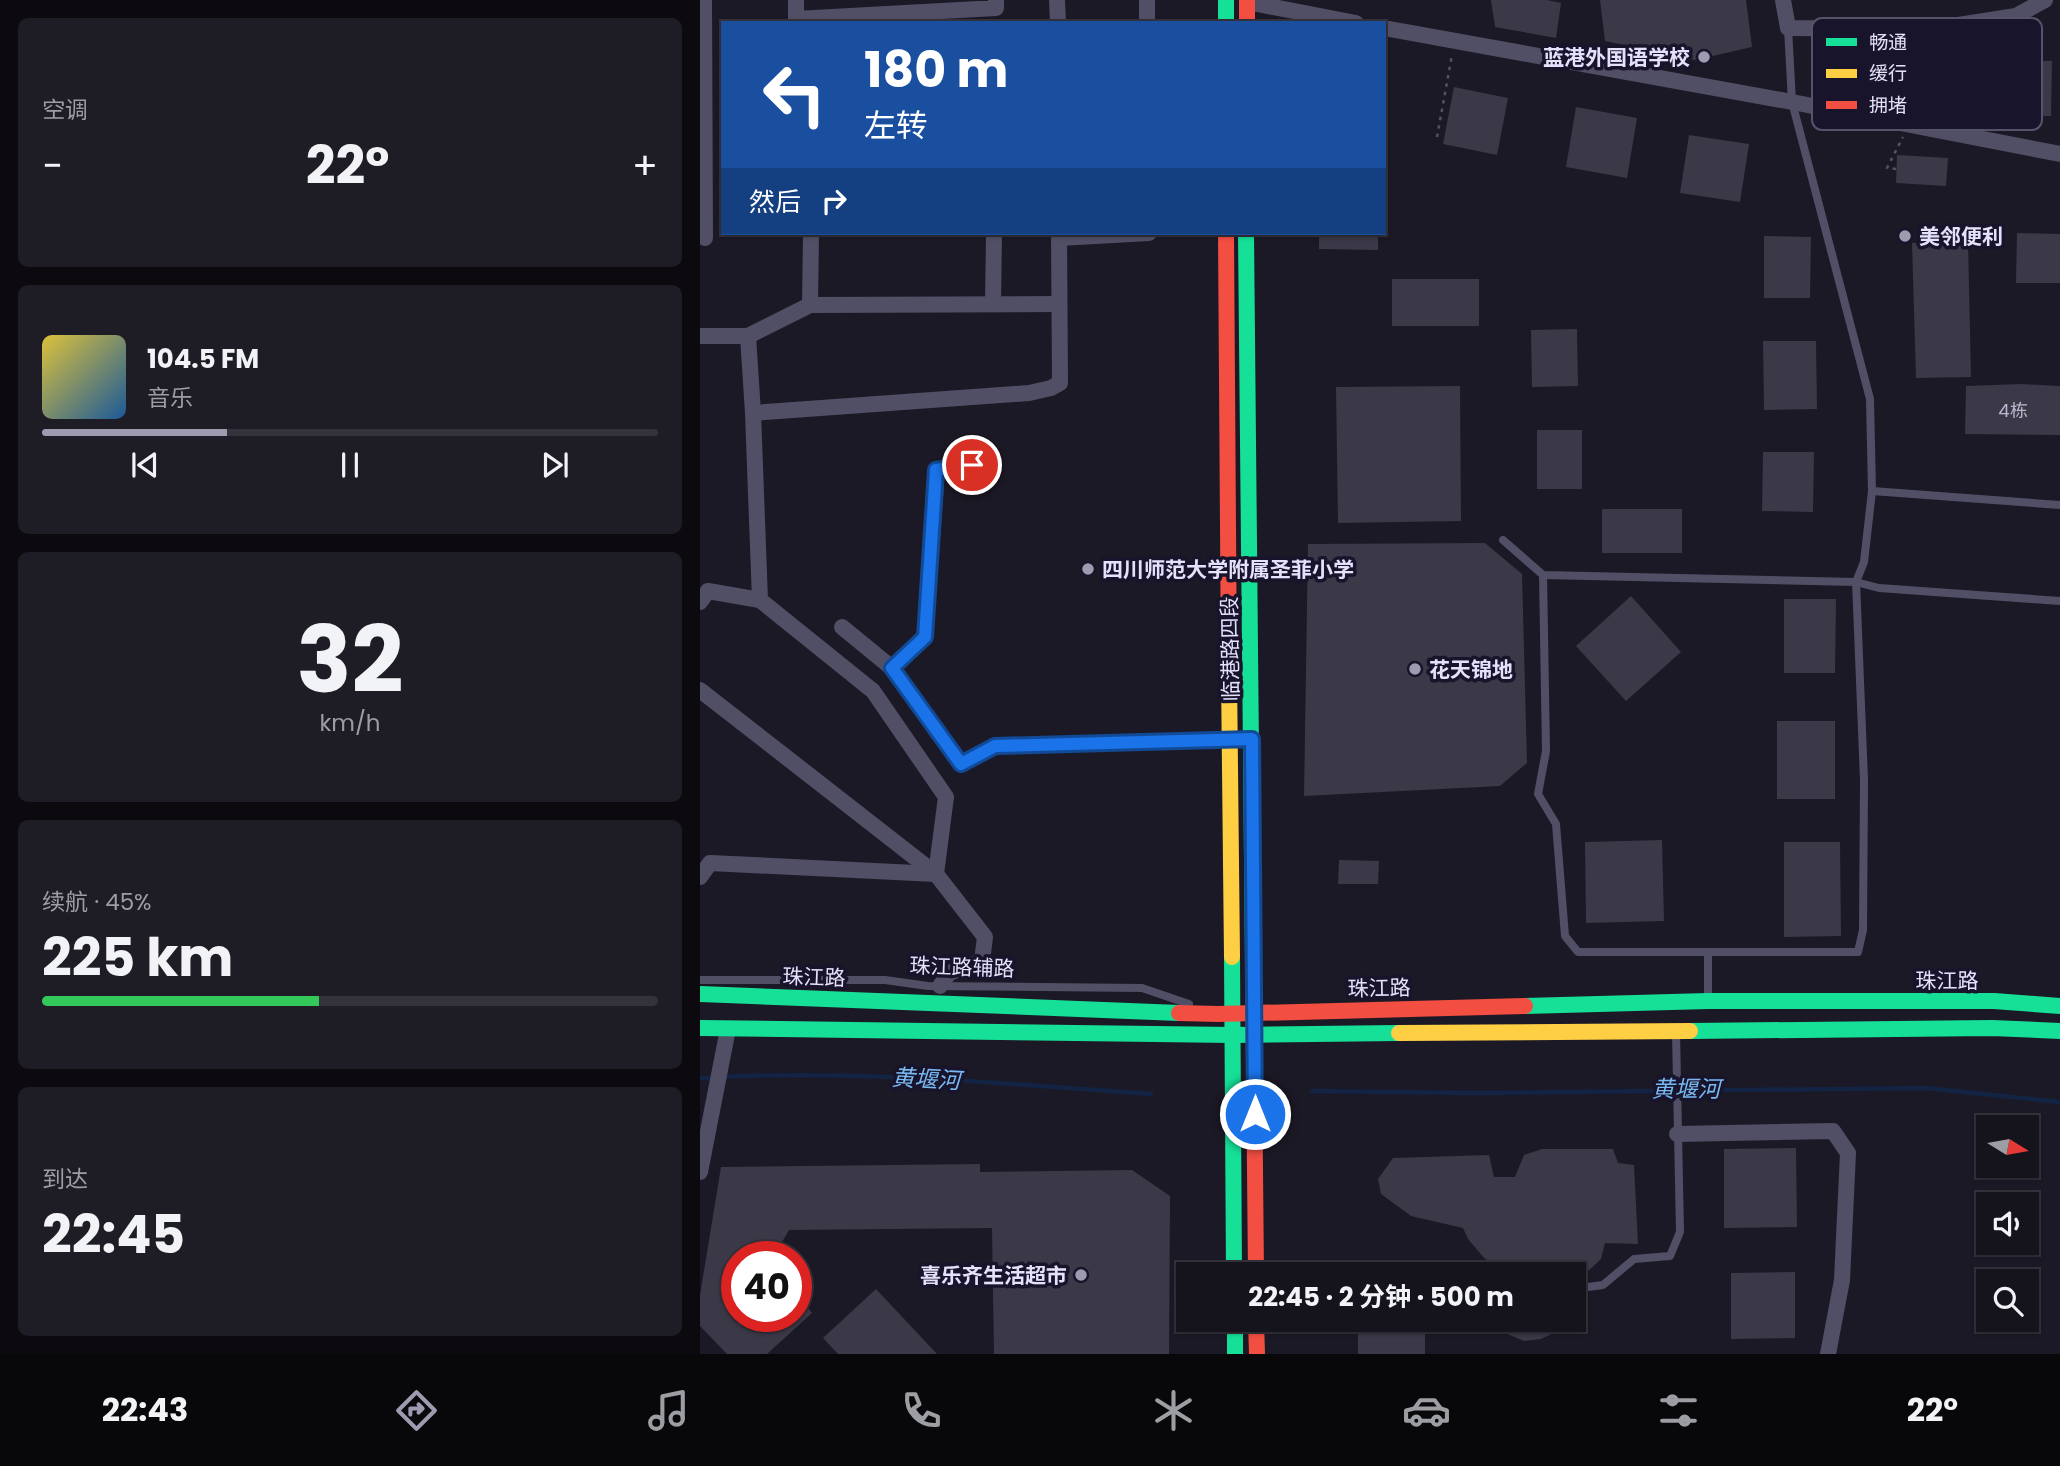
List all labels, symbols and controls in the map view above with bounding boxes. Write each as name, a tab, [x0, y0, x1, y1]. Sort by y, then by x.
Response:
legend	[1812, 18, 2042, 130]
text: 畅通	[1869, 29, 1907, 56]
text: 180 m	[864, 36, 1008, 104]
place label: 蓝港外国语学校	[1543, 43, 1690, 72]
icon: left	[749, 49, 840, 140]
marker: 蓝港外国语学校	[1696, 49, 1712, 65]
text: 缓行	[1869, 60, 1907, 87]
text: 拥堵	[1869, 92, 1907, 119]
text: 空调	[42, 94, 88, 126]
text: 左转	[864, 103, 928, 148]
text: 22°	[306, 129, 389, 202]
text: −	[42, 139, 63, 192]
text: +	[632, 139, 658, 192]
icon: right	[815, 182, 853, 220]
text: 然后	[749, 184, 801, 220]
place label: 美邻便利	[1919, 222, 2003, 251]
marker: 美邻便利	[1897, 228, 1913, 244]
text: 104.5 FM	[147, 341, 259, 377]
text: 音乐	[147, 382, 193, 414]
house number: 4栋	[1998, 398, 2028, 423]
pin	[942, 435, 1002, 495]
icon: previous	[126, 446, 164, 484]
icon: pause	[331, 446, 369, 484]
icon: next	[536, 446, 574, 484]
icon: arrive	[953, 446, 991, 484]
place label: 四川师范大学附属圣菲小学	[1102, 555, 1354, 584]
marker: 四川师范大学附属圣菲小学	[1080, 561, 1096, 577]
text: 32	[296, 596, 404, 724]
street label: 临港路四段	[1215, 596, 1245, 702]
place label: 花天锦地	[1429, 655, 1513, 684]
marker: 花天锦地	[1407, 661, 1423, 677]
text: km/h	[319, 707, 381, 739]
text: 续航 · 45%	[42, 886, 152, 918]
text: 225 km	[42, 921, 233, 994]
street label: 珠江路辅路	[909, 951, 1015, 983]
street label: 珠江路	[782, 961, 846, 993]
street label: 珠江路	[1916, 966, 1979, 995]
street label: 珠江路	[1347, 973, 1411, 1003]
water label: 黄堰河	[891, 1061, 965, 1097]
water label: 黄堰河	[1652, 1073, 1725, 1105]
position arrow	[1218, 1077, 1292, 1151]
north arrow	[1976, 1115, 2039, 1178]
map controls	[1976, 1115, 2039, 1332]
text: 到达	[42, 1163, 88, 1195]
button: sound	[1976, 1192, 2039, 1255]
text: 22:45	[42, 1198, 185, 1271]
speed limit sign: 40	[721, 1241, 812, 1332]
place label: 喜乐齐生活超市	[920, 1261, 1067, 1290]
marker: 喜乐齐生活超市	[1073, 1267, 1089, 1283]
button: search	[1976, 1269, 2039, 1332]
text: 22:45 · 2 分钟 · 500 m	[1248, 1279, 1514, 1315]
icon: directions	[392, 1386, 441, 1435]
icon: music	[644, 1386, 693, 1435]
icon: phone	[897, 1386, 946, 1435]
icon: climate	[1149, 1386, 1198, 1435]
icon: car	[1402, 1386, 1451, 1435]
icon: filters	[1654, 1386, 1703, 1435]
text: 22:43	[102, 1387, 188, 1432]
text: 22°	[1907, 1387, 1958, 1432]

